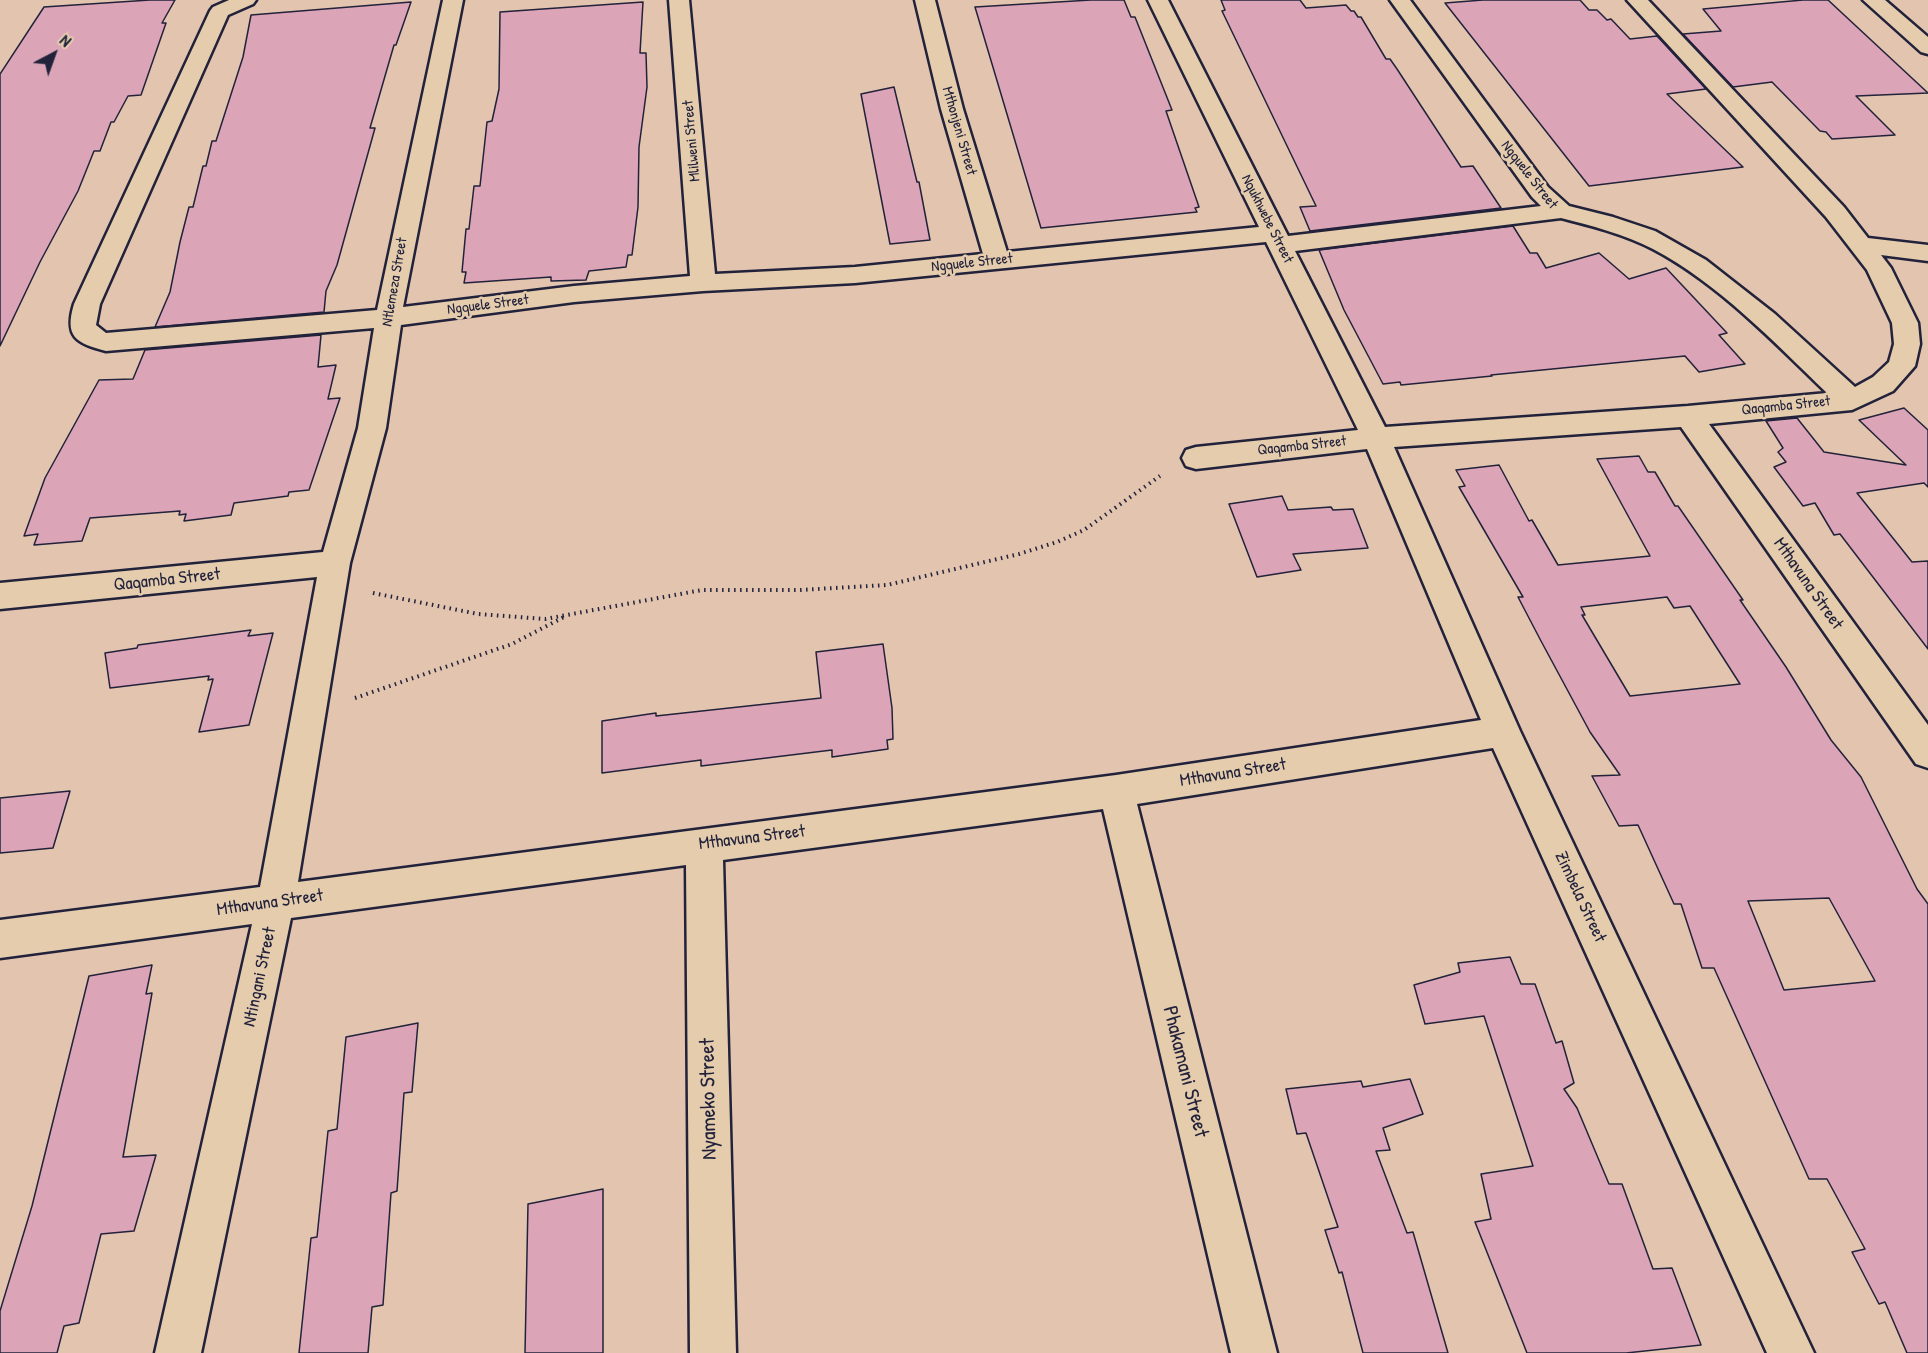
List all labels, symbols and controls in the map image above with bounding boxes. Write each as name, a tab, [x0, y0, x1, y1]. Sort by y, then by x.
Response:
north arrow	[24, 24, 84, 84]
text: N	[55, 29, 76, 52]
street label: Mthonjeni Street	[938, 85, 980, 177]
street label: Mlilweni Street	[679, 100, 705, 182]
street label: Ngquele Street	[1497, 137, 1561, 213]
street label: Nqukhwebe Street	[1237, 172, 1297, 266]
street label: Ntlemeza Street	[378, 236, 412, 328]
street label: Ngquele Street	[930, 250, 1014, 276]
street label: Ngquele Street	[446, 291, 530, 319]
street label: Qaqamba Street	[1741, 392, 1831, 420]
street label: Qaqamba Street	[1257, 432, 1347, 460]
street label: Mthavuna Street	[1768, 534, 1848, 634]
street label: Qaqamba Street	[113, 564, 221, 596]
street label: Mthavuna Street	[1178, 754, 1288, 792]
street label: Mthavuna Street	[698, 821, 806, 855]
street label: Zimbela Street	[1550, 848, 1610, 946]
street label: Mthavuna Street	[215, 885, 325, 921]
street label: Ntingani Street	[239, 925, 281, 1029]
street label: Phakamani Street	[1157, 1004, 1213, 1140]
street label: Nyameko Street	[695, 1038, 723, 1160]

